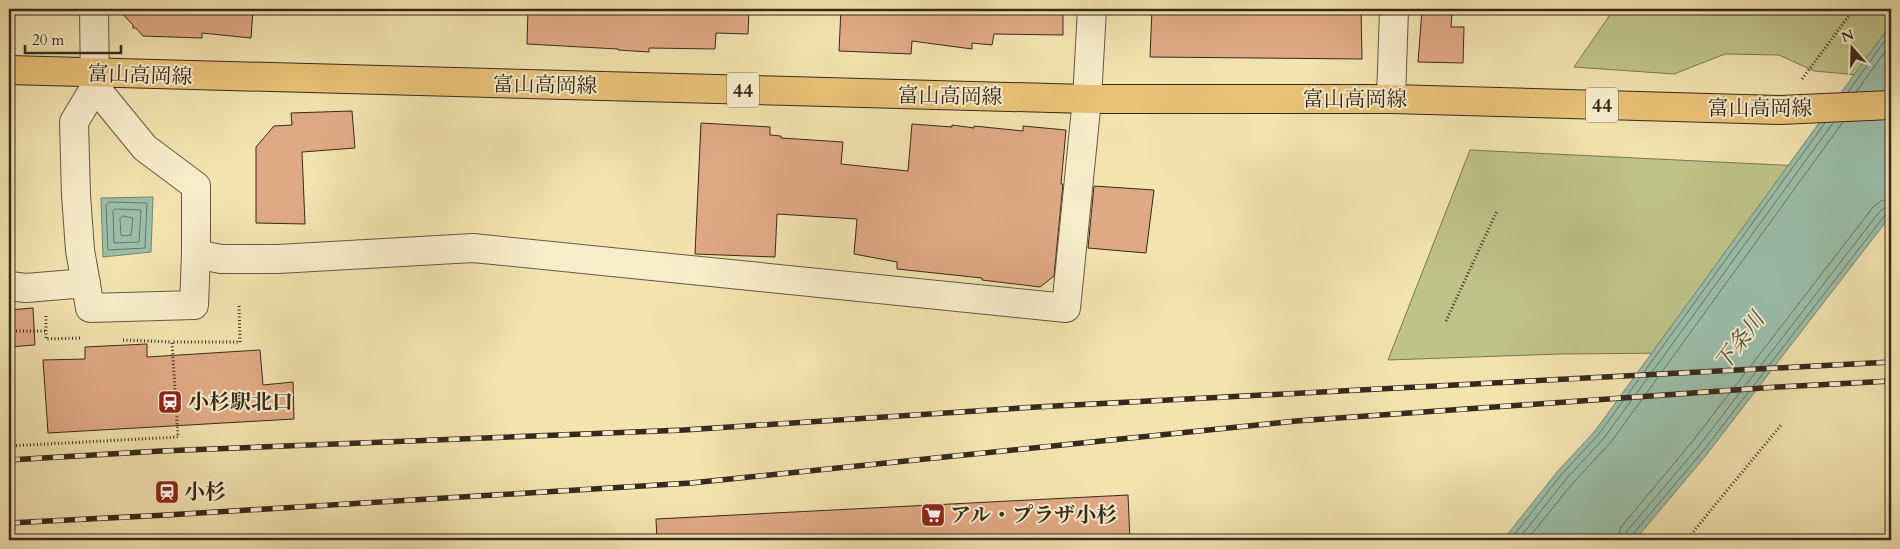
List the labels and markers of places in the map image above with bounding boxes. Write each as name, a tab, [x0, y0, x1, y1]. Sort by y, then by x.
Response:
place label: 小杉駅北口	[188, 388, 293, 417]
station icon: 小杉駅北口	[157, 389, 183, 415]
place label: 小杉	[184, 478, 226, 507]
station icon: 小杉	[154, 479, 180, 505]
place label: アル・プラザ小杉	[950, 501, 1117, 530]
supermarket icon: アル・プラザ小杉	[920, 502, 946, 528]

